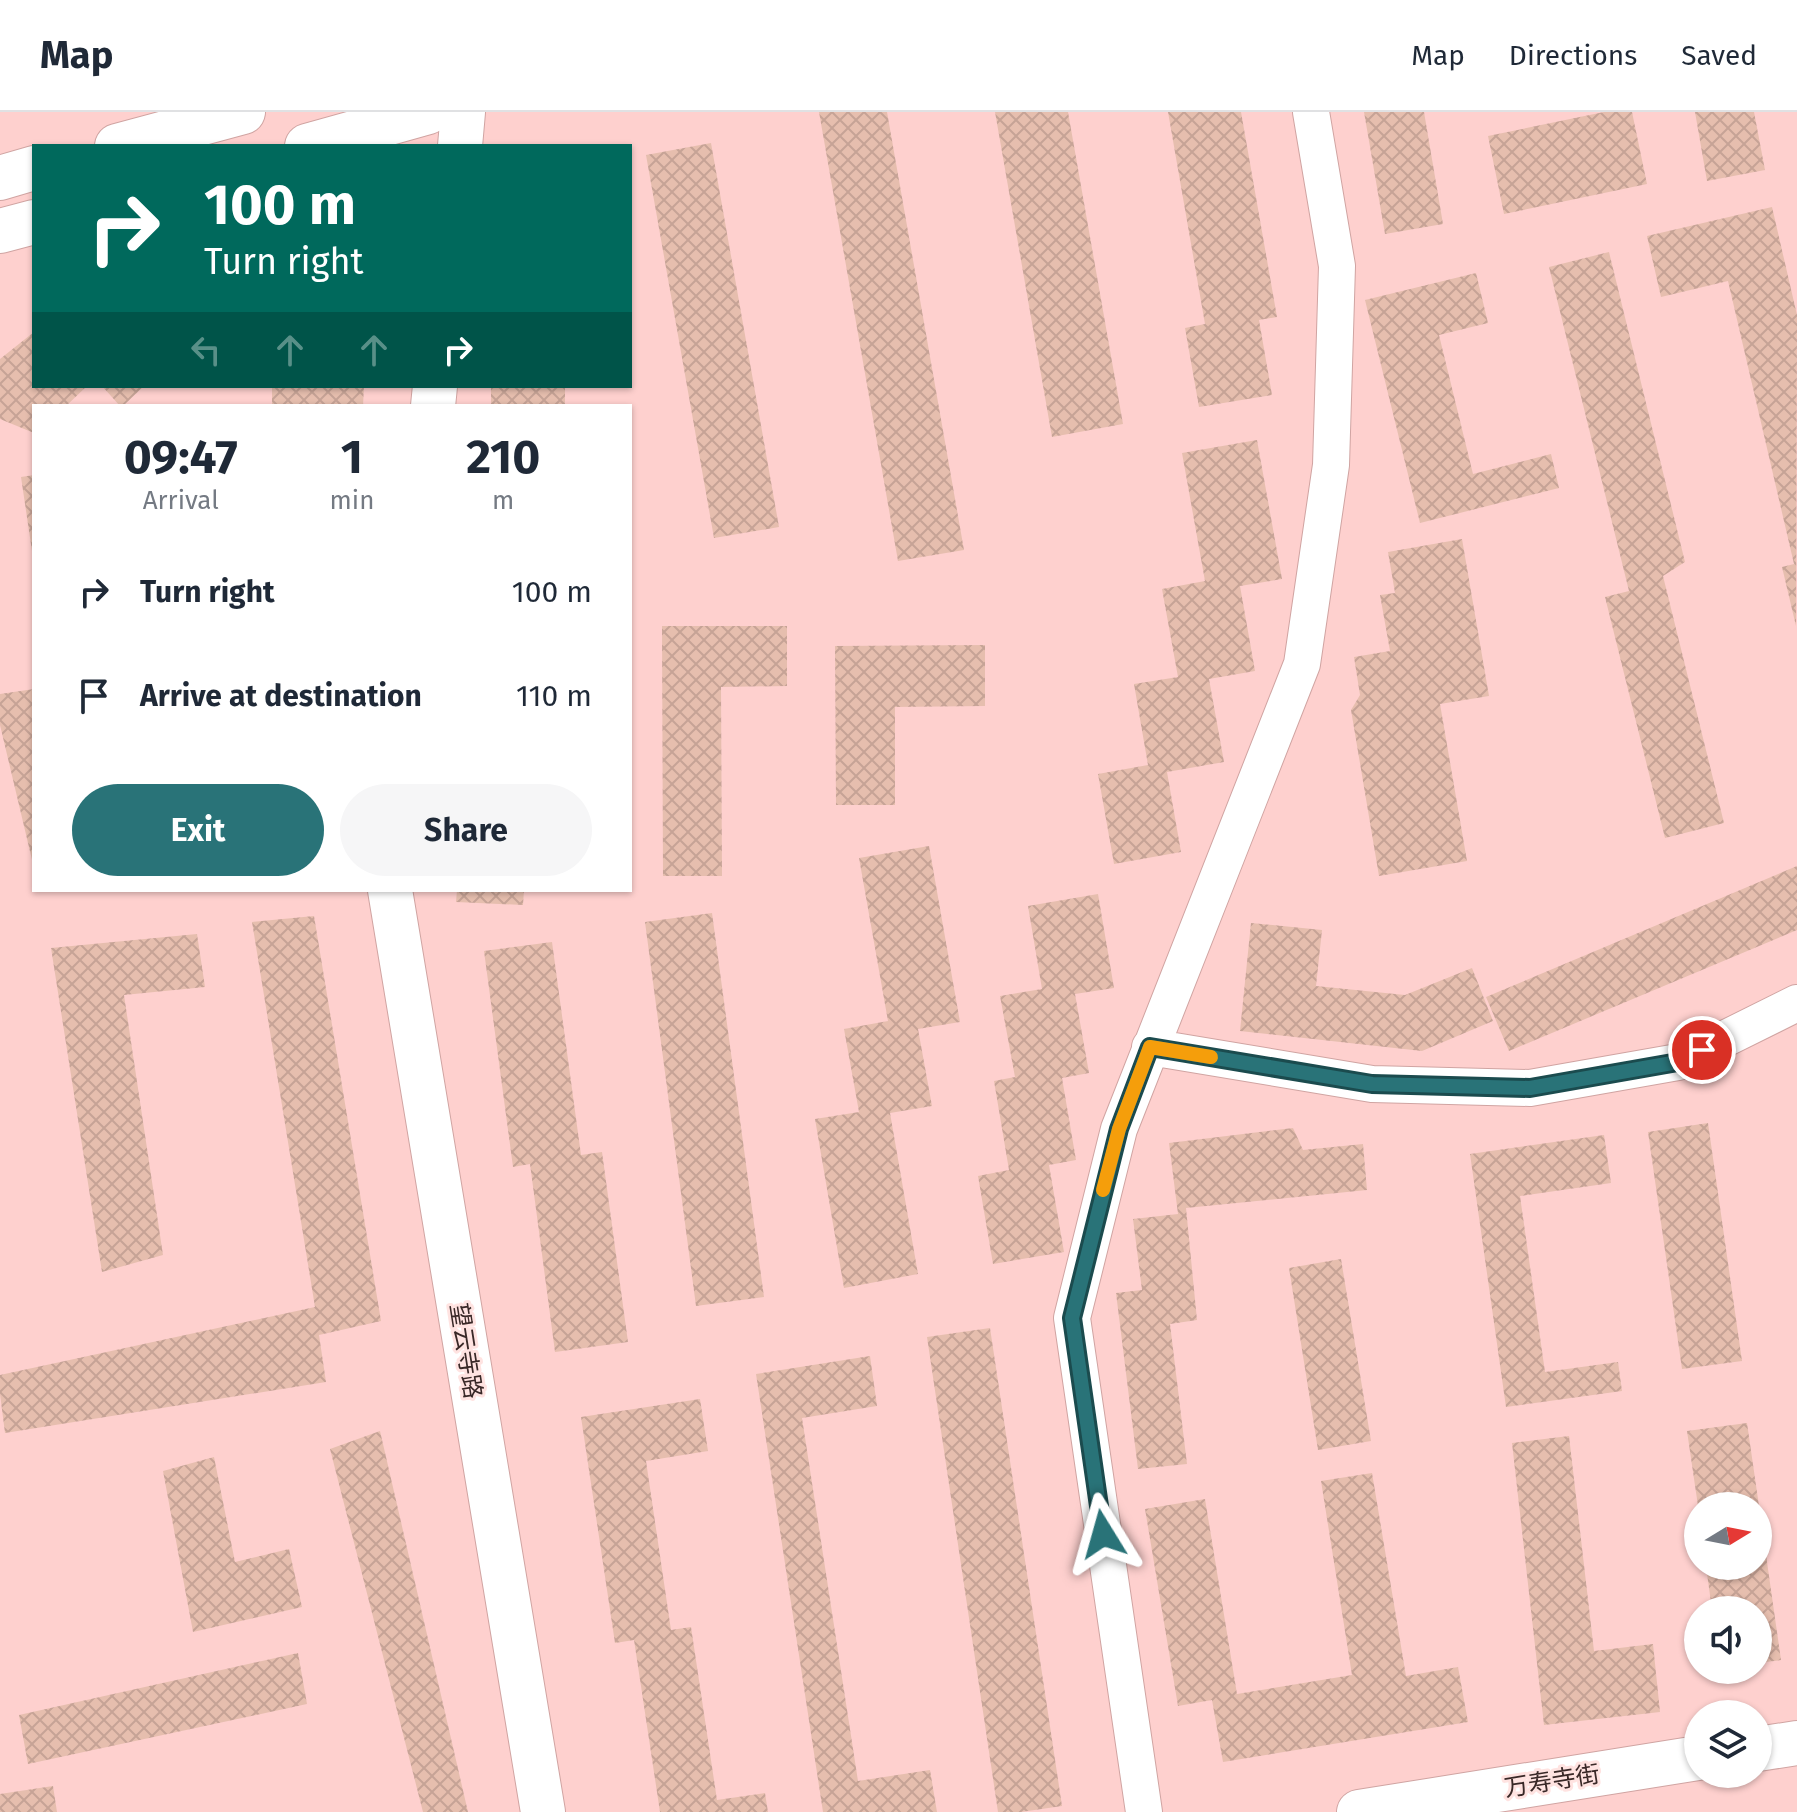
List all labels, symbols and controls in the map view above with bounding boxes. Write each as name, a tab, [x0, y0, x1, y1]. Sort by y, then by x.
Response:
text: Map	[40, 32, 113, 78]
text: Map	[1411, 39, 1465, 72]
text: Directions	[1509, 39, 1637, 72]
text: Saved	[1681, 39, 1757, 72]
text: 100 m	[204, 172, 356, 239]
icon: right	[72, 176, 176, 280]
text: Turn right	[204, 240, 364, 284]
icon: left	[184, 328, 228, 372]
icon: ahead	[268, 328, 312, 372]
icon: ahead	[352, 328, 396, 372]
icon: right	[436, 328, 480, 372]
text: 09:47	[124, 428, 238, 486]
text: 1	[341, 428, 363, 486]
text: 210	[466, 428, 540, 486]
text: Arrival	[143, 485, 219, 516]
text: min	[330, 485, 374, 516]
text: m	[492, 485, 514, 516]
icon: right	[72, 570, 116, 614]
text: Turn right	[140, 574, 275, 610]
text: 100 m	[512, 574, 592, 610]
icon: arrive	[72, 674, 116, 718]
text: Arrive at destination	[140, 678, 422, 714]
text: 110 m	[516, 678, 592, 714]
button: Exit	[72, 784, 324, 876]
button: Share	[340, 784, 592, 876]
pin	[1668, 1016, 1736, 1084]
icon: arrive	[1680, 1028, 1724, 1072]
street label: 望云寺路	[445, 1301, 487, 1401]
position arrow	[1061, 1492, 1145, 1576]
north arrow	[1684, 1492, 1772, 1580]
map controls	[1684, 1492, 1772, 1788]
button: sound	[1684, 1596, 1772, 1684]
button: layers	[1684, 1700, 1772, 1788]
street label: 万寿寺街	[1502, 1760, 1602, 1802]

